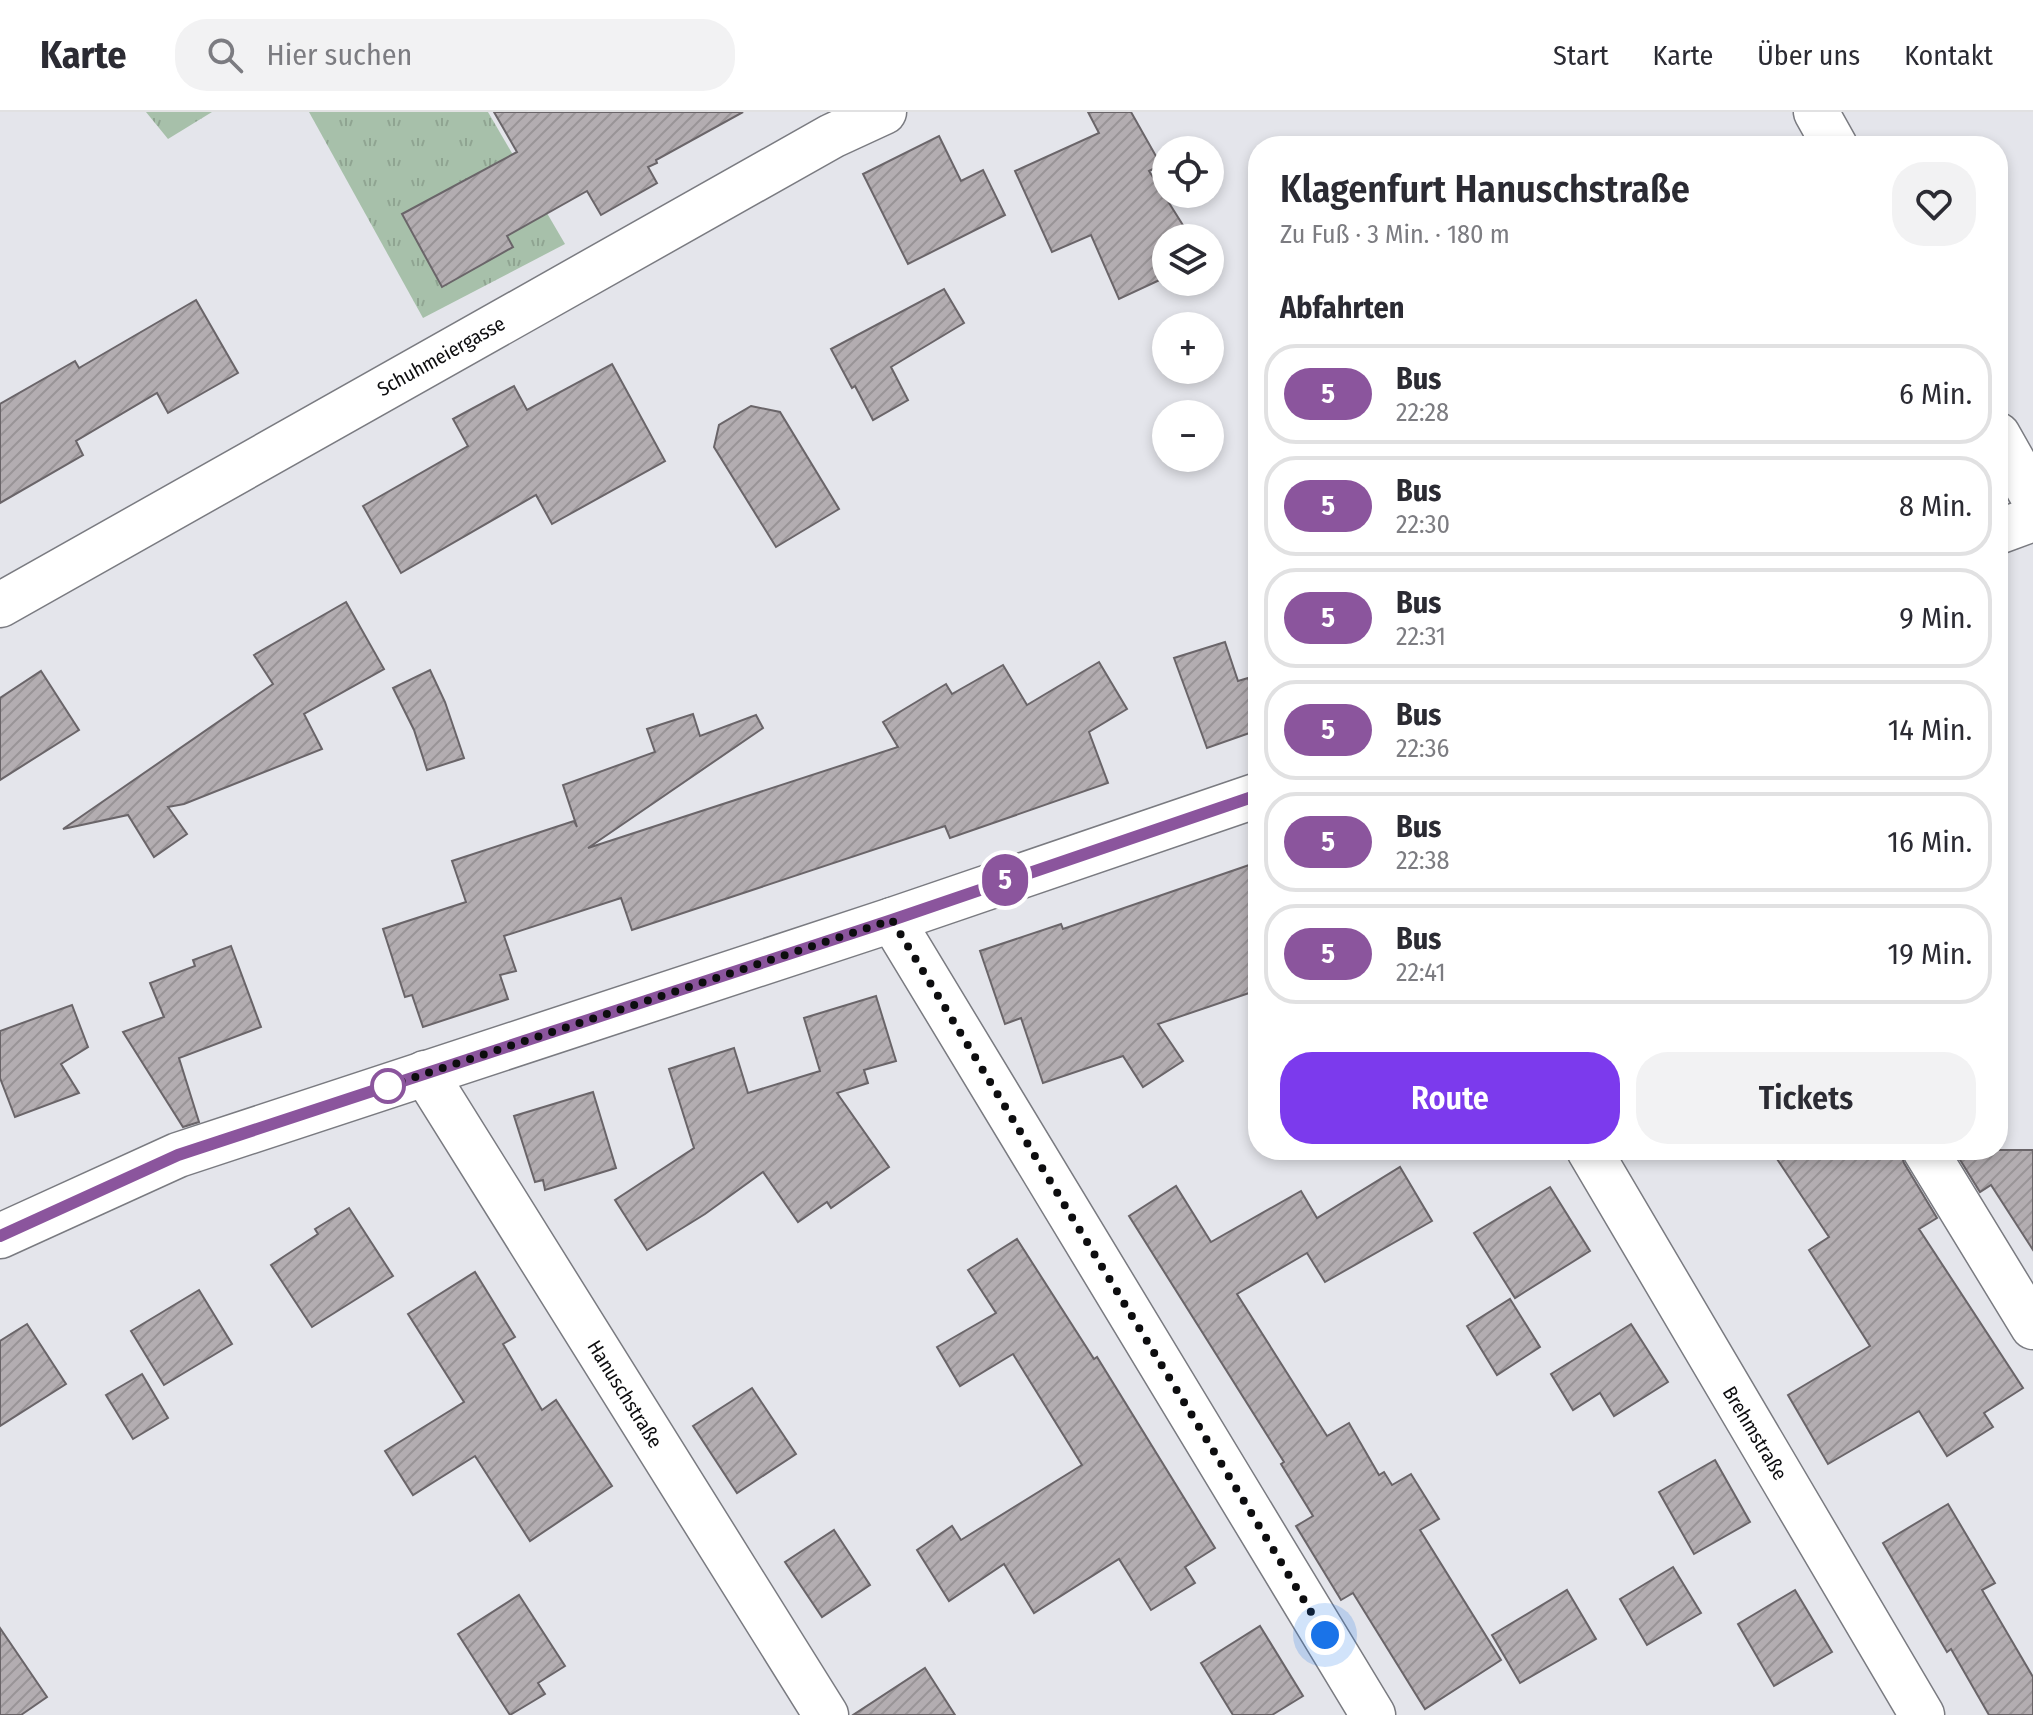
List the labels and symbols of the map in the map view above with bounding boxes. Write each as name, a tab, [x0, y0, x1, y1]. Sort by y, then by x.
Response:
street label: Schuhmeiergasse	[373, 311, 509, 401]
line badge: 5	[979, 854, 1031, 906]
unlabelled marker	[371, 1069, 405, 1103]
street label: Hanuschstraße	[582, 1336, 668, 1452]
street label: Brehmstraße	[1718, 1382, 1792, 1484]
your location	[1305, 1615, 1345, 1655]

